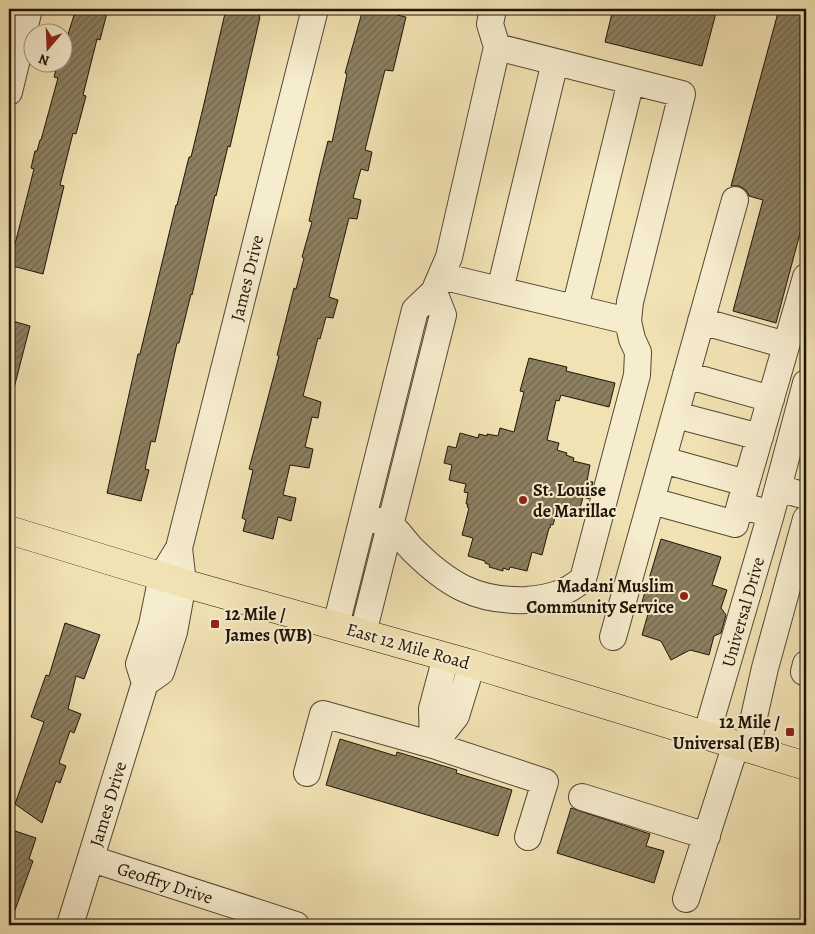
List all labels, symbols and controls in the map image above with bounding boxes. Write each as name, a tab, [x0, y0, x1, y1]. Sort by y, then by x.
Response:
north arrow	[22, 22, 72, 72]
text: N	[36, 49, 52, 70]
street label: James Drive	[225, 232, 269, 324]
place label: St. Louise de Marillac	[533, 478, 617, 523]
marker: St. Louise de Marillac	[517, 494, 529, 506]
street label: Universal Drive	[716, 554, 770, 670]
place label: Madani Muslim Community Service	[526, 574, 674, 619]
marker: Madani Muslim Community Service	[678, 590, 690, 602]
place label: 12 Mile / James (WB)	[225, 602, 312, 647]
street label: East 12 Mile Road	[343, 617, 473, 675]
marker: 12 Mile / James (WB)	[209, 618, 221, 630]
place label: 12 Mile / Universal (EB)	[673, 710, 780, 755]
marker: 12 Mile / Universal (EB)	[784, 726, 796, 738]
street label: James Drive	[84, 758, 132, 850]
street label: Geoffry Drive	[114, 856, 216, 910]

